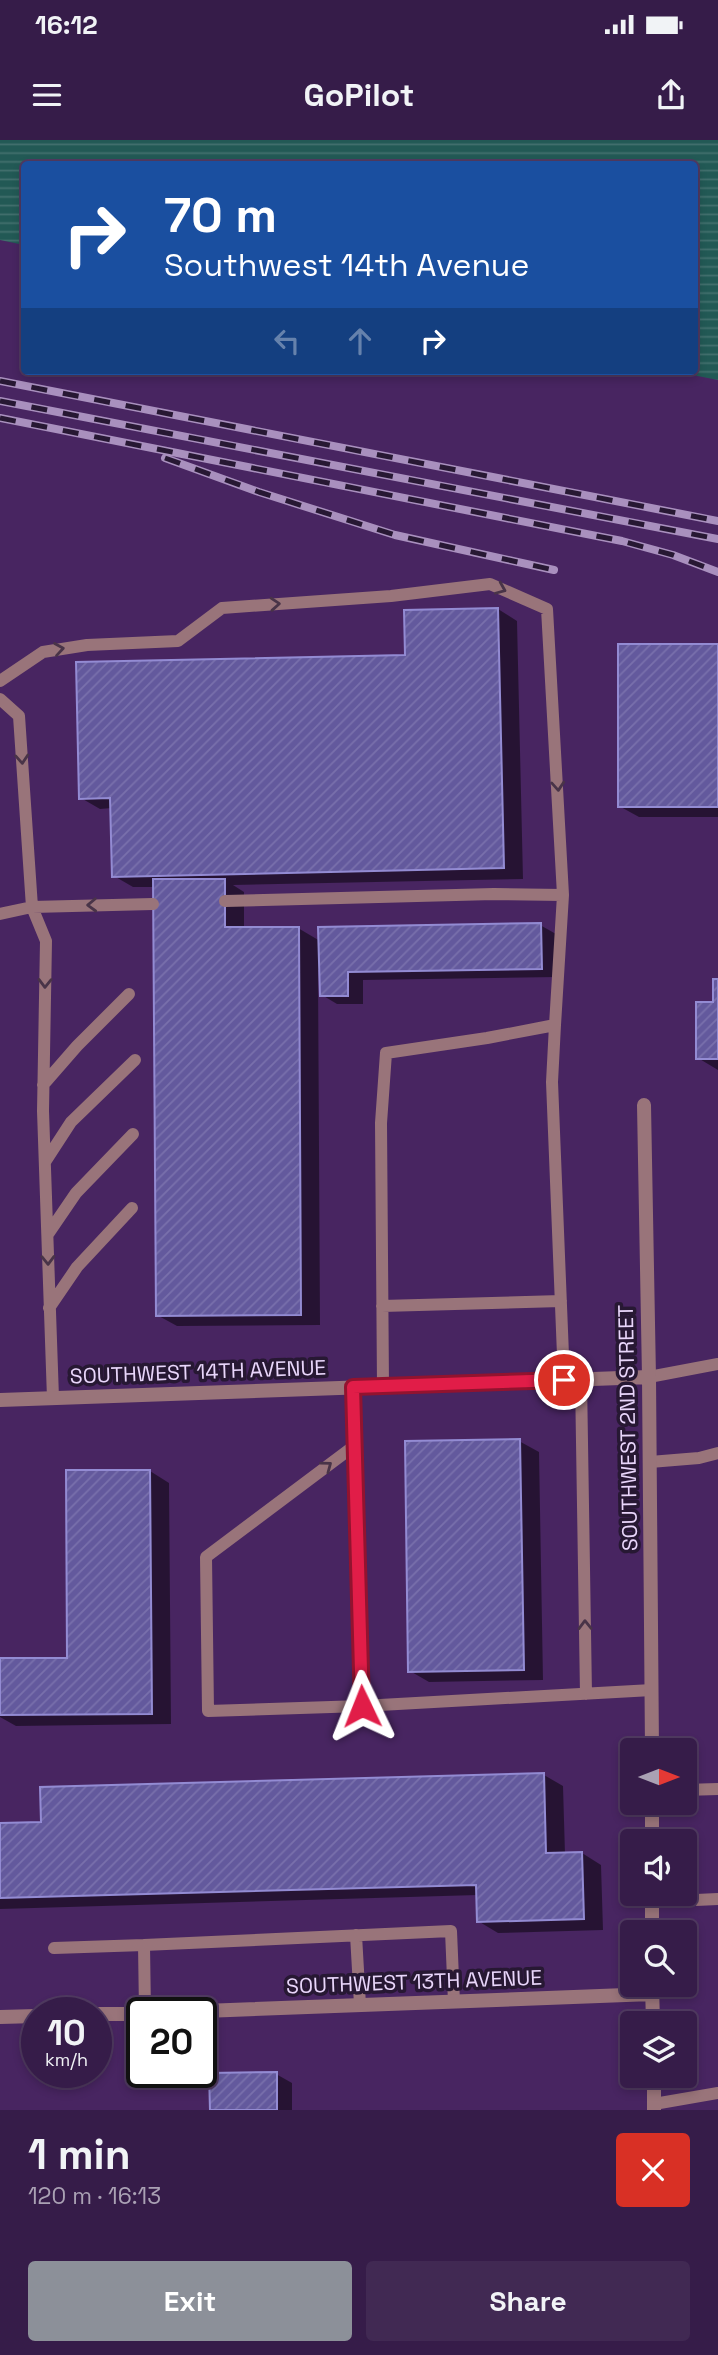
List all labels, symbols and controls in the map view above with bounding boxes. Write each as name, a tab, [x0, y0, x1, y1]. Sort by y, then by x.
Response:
text: 16:12	[35, 8, 98, 42]
text: GoPilot	[304, 75, 414, 115]
icon: menu	[28, 76, 66, 114]
icon: share	[652, 76, 690, 114]
text: 70 m	[164, 184, 277, 246]
icon: right	[49, 189, 140, 280]
text: Southwest 14th Avenue	[164, 245, 529, 285]
icon: left	[268, 322, 306, 360]
icon: ahead	[341, 322, 379, 360]
icon: right	[414, 322, 452, 360]
one-way arrow	[494, 581, 506, 595]
one-way arrow	[270, 597, 281, 612]
one-way arrow	[53, 642, 65, 657]
one-way arrow	[14, 754, 29, 765]
one-way arrow	[550, 781, 565, 792]
one-way arrow	[87, 898, 98, 913]
one-way arrow	[37, 979, 53, 989]
one-way arrow	[40, 1255, 56, 1266]
street label: SOUTHWEST 2ND STREET	[612, 1305, 643, 1551]
pin	[534, 1350, 594, 1410]
street label: SOUTHWEST 14TH AVENUE	[69, 1354, 327, 1389]
icon: arrive	[545, 1361, 583, 1399]
one-way arrow	[319, 1462, 332, 1475]
one-way arrow	[577, 1620, 593, 1630]
position arrow	[325, 1669, 399, 1743]
north arrow	[620, 1738, 696, 1815]
map controls	[620, 1738, 697, 2088]
button: sound	[620, 1829, 697, 1906]
button: search	[620, 1920, 697, 1997]
street label: SOUTHWEST 13TH AVENUE	[286, 1964, 542, 1999]
speed limit sign: 20	[126, 1997, 217, 2088]
text: 10	[47, 2011, 86, 2055]
button: layers	[620, 2011, 697, 2088]
text: km/h	[45, 2048, 88, 2071]
text: 1 min	[28, 2128, 131, 2181]
button: close	[616, 2133, 690, 2207]
text: 120 m · 16:13	[28, 2181, 161, 2211]
button: Exit	[28, 2261, 352, 2341]
button: Share	[366, 2261, 690, 2341]

